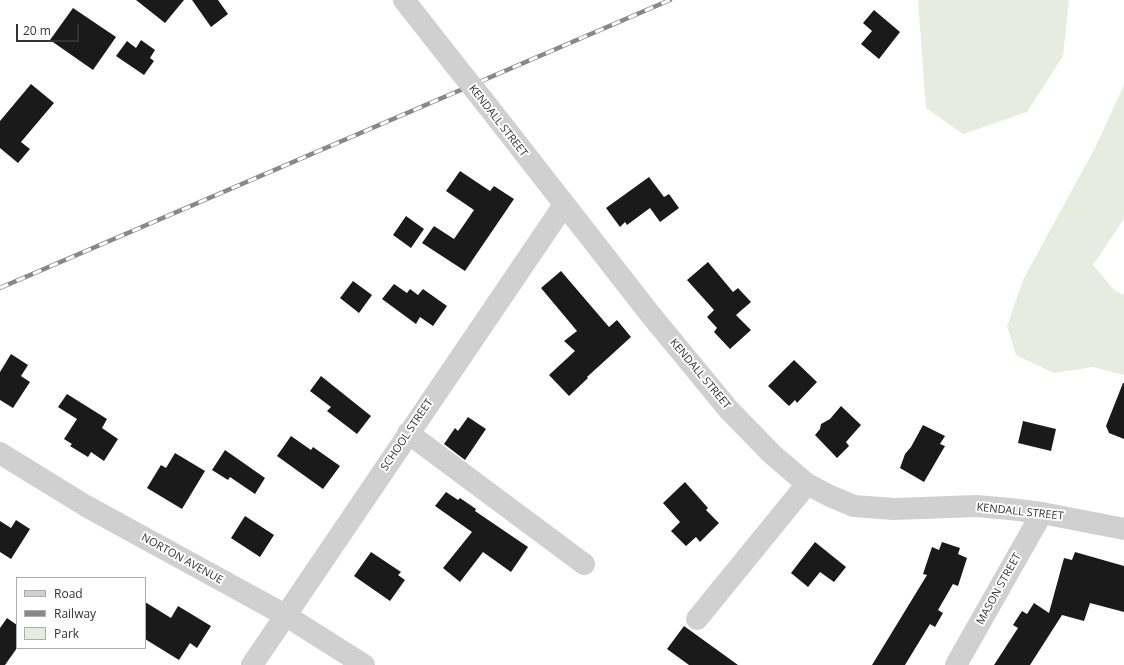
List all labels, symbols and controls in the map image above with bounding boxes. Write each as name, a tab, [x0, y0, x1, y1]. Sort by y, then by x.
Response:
scale bar	[18, 16, 81, 42]
text: 20 m	[23, 22, 51, 39]
street label: KENDALL STREET	[466, 82, 530, 160]
street label: KENDALL STREET	[667, 336, 733, 412]
street label: SCHOOL STREET	[378, 397, 436, 473]
street label: KENDALL STREET	[976, 501, 1064, 523]
street label: NORTON AVENUE	[139, 531, 225, 587]
street label: MASON STREET	[974, 551, 1024, 627]
legend	[16, 577, 146, 649]
text: Road	[54, 585, 83, 602]
text: Railway	[54, 605, 96, 622]
text: Park	[54, 625, 79, 642]

